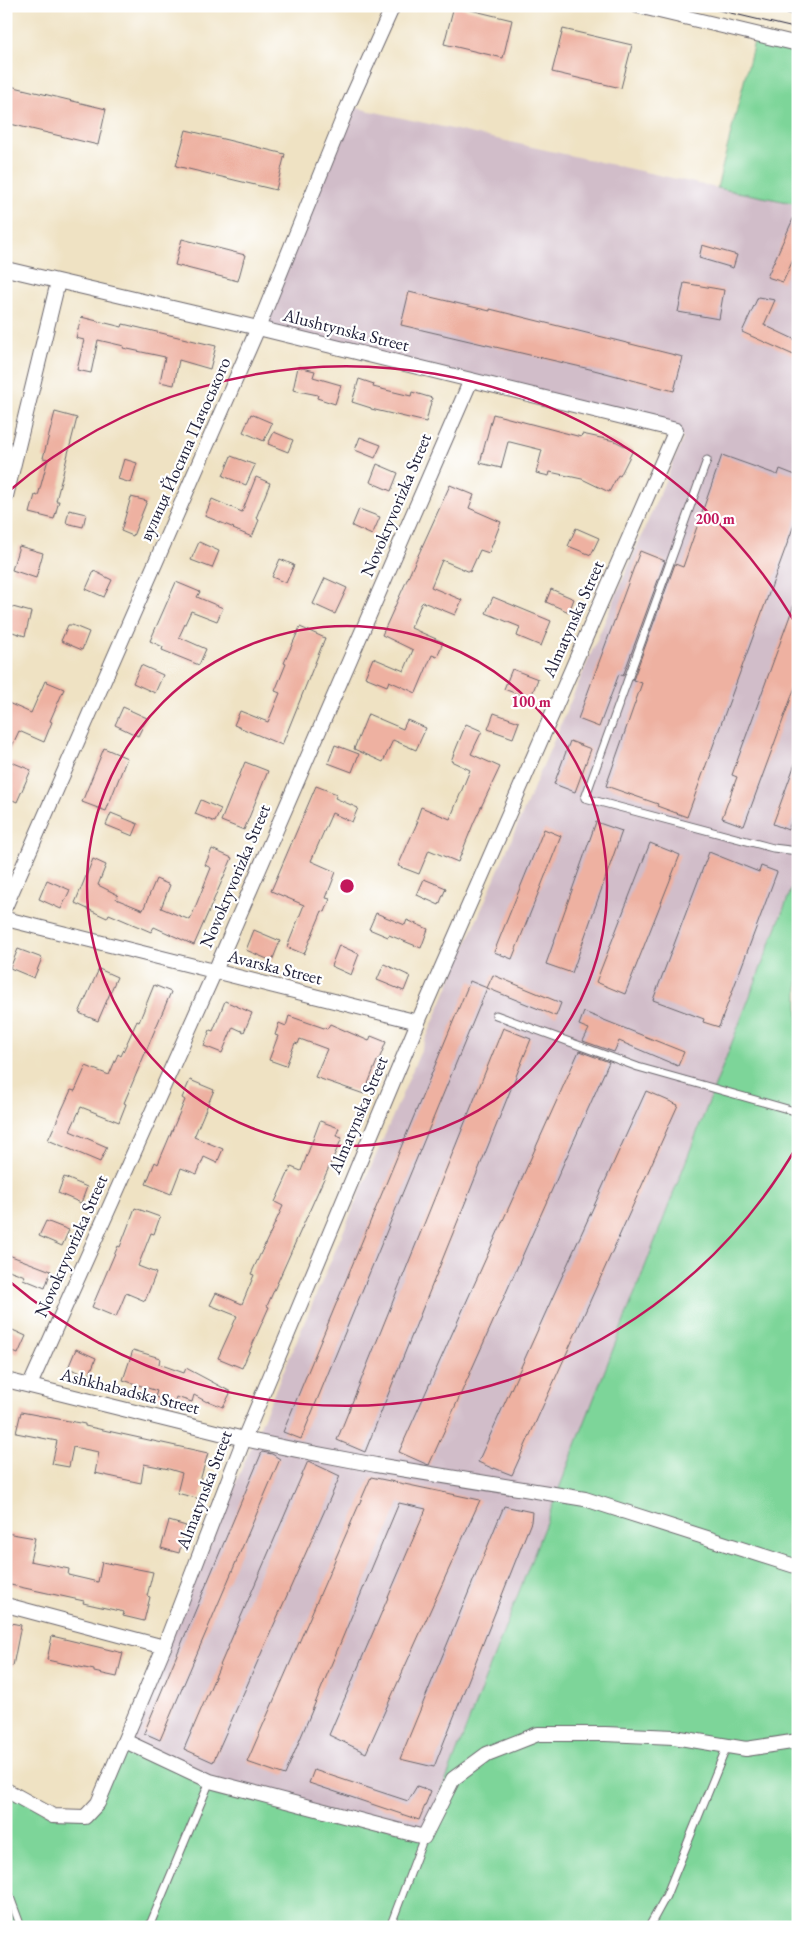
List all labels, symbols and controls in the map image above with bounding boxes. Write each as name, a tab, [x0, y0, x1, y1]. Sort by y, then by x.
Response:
street label: Alushtynska Street	[280, 303, 412, 356]
street label: вулиця Йосипа Пачоського	[134, 353, 236, 544]
street label: Novokryvorizka Street	[355, 429, 436, 580]
text: 200 m	[695, 509, 735, 528]
street label: Almatynska Street	[536, 556, 609, 682]
text: 100 m	[511, 692, 551, 711]
street label: Novokryvorizka Street	[194, 800, 275, 951]
centre of rings	[338, 877, 356, 895]
street label: Avarska Street	[225, 943, 325, 989]
street label: Almatynska Street	[322, 1052, 393, 1178]
street label: Novokryvorizka Street	[29, 1171, 112, 1321]
street label: Ashkhabadska Street	[57, 1362, 202, 1419]
street label: Almatynska Street	[170, 1427, 237, 1554]

